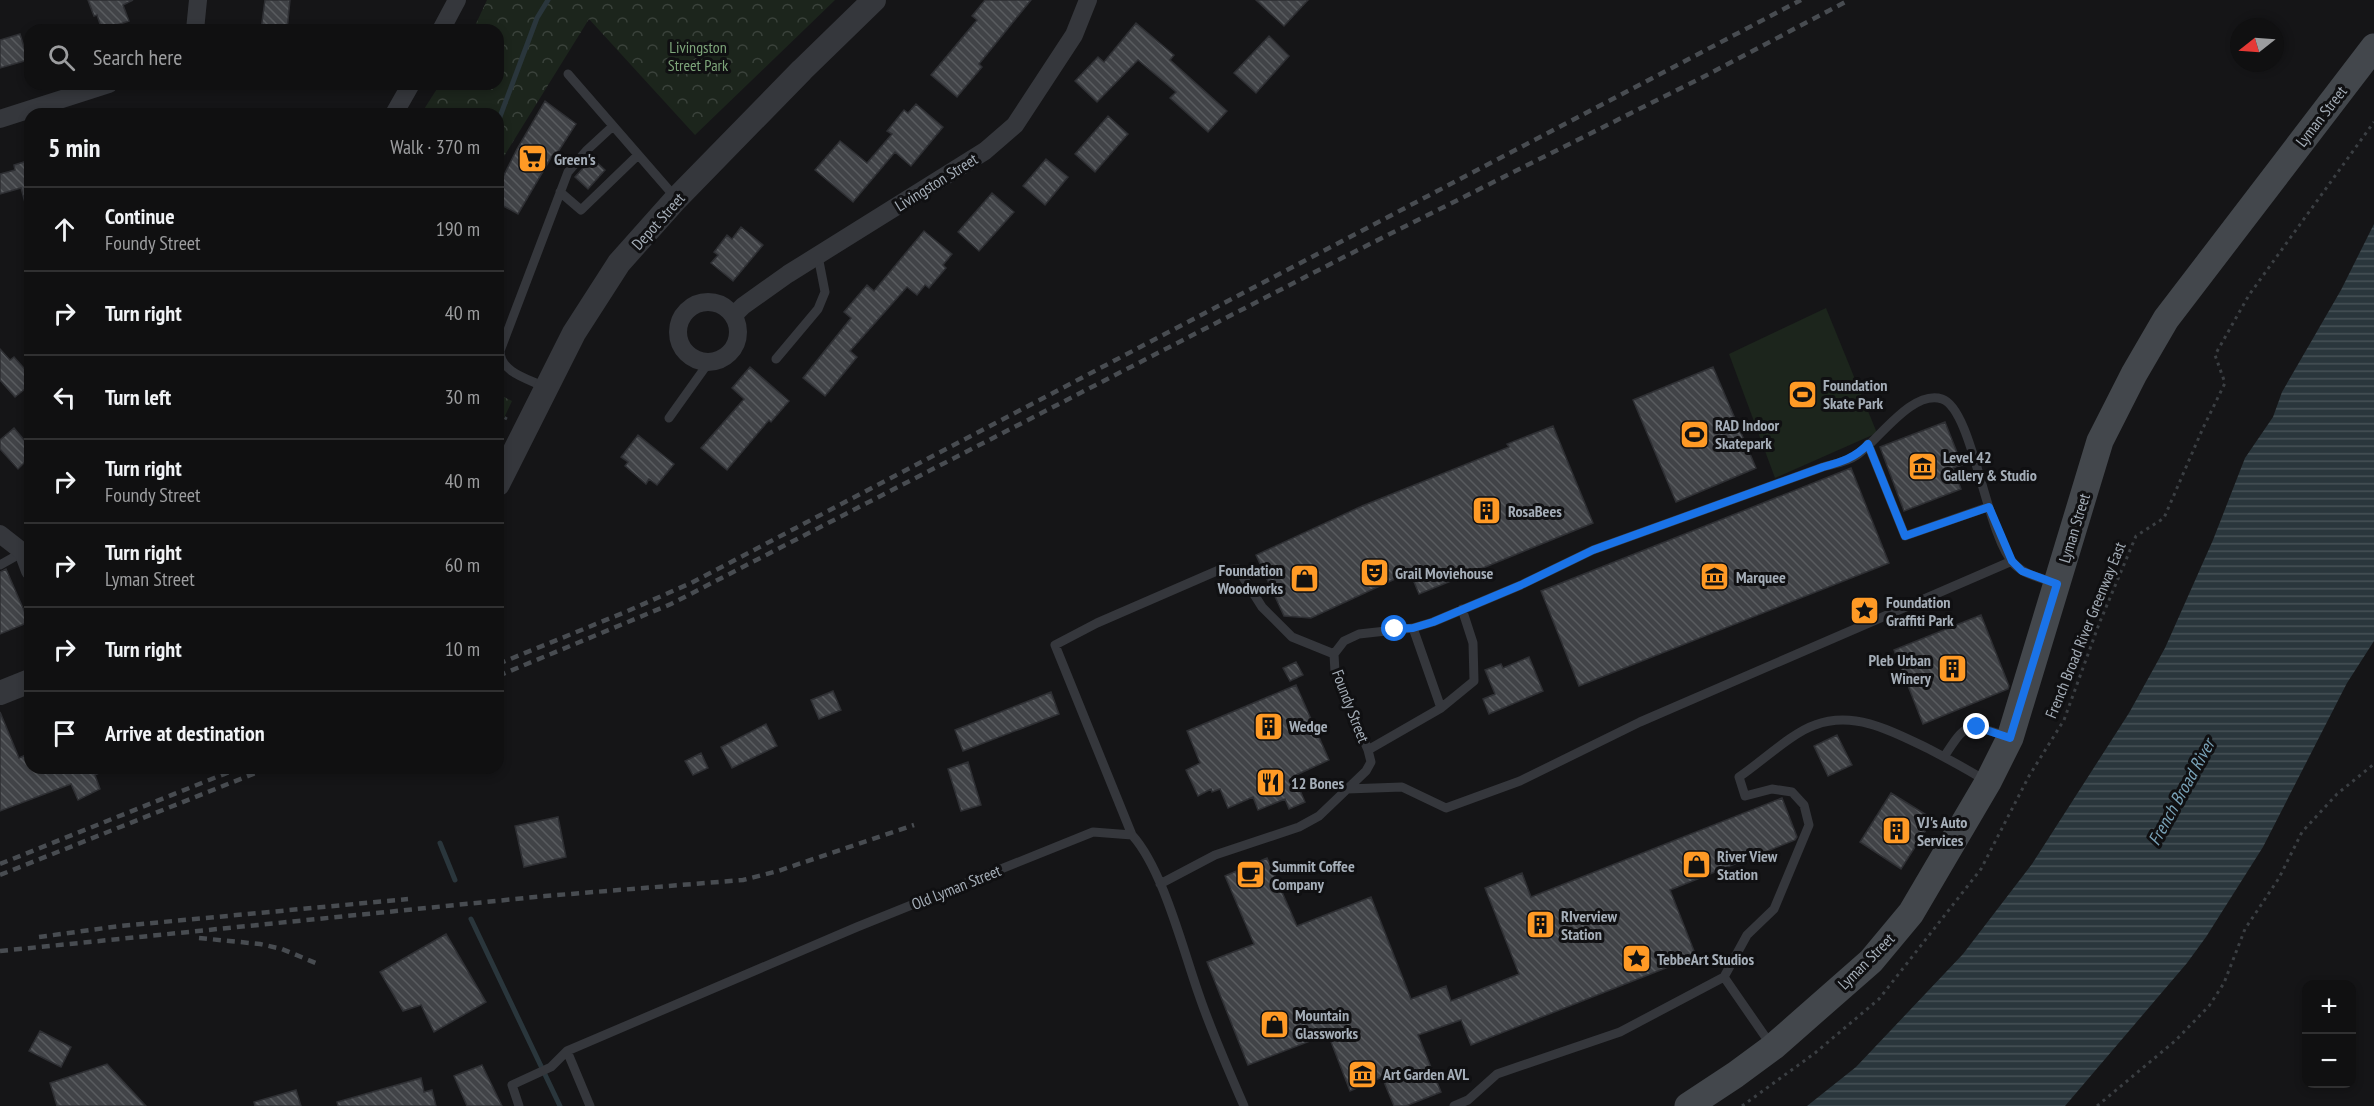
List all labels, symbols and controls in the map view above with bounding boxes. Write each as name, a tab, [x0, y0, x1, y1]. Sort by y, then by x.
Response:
north arrow	[2230, 18, 2284, 72]
search box	[24, 24, 504, 90]
park label: Livingston Street Park	[668, 37, 729, 75]
icon: search	[45, 41, 78, 74]
text: Search here	[93, 43, 182, 71]
street label: Lyman Street	[2291, 81, 2351, 150]
text: 5 min	[48, 131, 101, 164]
text: Walk · 370 m	[390, 134, 480, 160]
supermarket icon: Green's	[517, 143, 549, 175]
street label: Livingston Street	[891, 148, 982, 215]
place label: Green's	[554, 149, 596, 169]
street label: Depot Street	[627, 188, 689, 254]
text: Continue	[105, 202, 175, 230]
icon: ahead	[48, 213, 81, 246]
text: 190 m	[436, 216, 480, 242]
text: Foundy Street	[105, 230, 201, 256]
icon: right	[48, 297, 81, 330]
text: Turn right	[105, 299, 182, 327]
text: 40 m	[445, 300, 480, 326]
place label: Foundation Skate Park	[1823, 375, 1887, 413]
sports icon: Foundation Skate Park	[1786, 378, 1818, 410]
icon: left	[48, 381, 81, 414]
text: Turn left	[105, 383, 171, 411]
text: 30 m	[445, 384, 480, 410]
place label: RAD Indoor Skatepark	[1715, 415, 1780, 453]
sports icon: RAD Indoor Skatepark	[1678, 418, 1710, 450]
place label: Level 42 Gallery & Studio	[1943, 447, 2037, 485]
museum icon: Level 42 Gallery & Studio	[1906, 450, 1938, 482]
text: Turn right	[105, 454, 182, 482]
icon: right	[48, 465, 81, 498]
text: 40 m	[445, 468, 480, 494]
text: Foundy Street	[105, 482, 201, 508]
street label: Lyman Street	[2054, 490, 2094, 565]
building icon: RosaBees	[1471, 495, 1503, 527]
place label: RosaBees	[1508, 501, 1562, 521]
text: Turn right	[105, 538, 182, 566]
street label: French Broad River Greenway East	[2040, 538, 2130, 721]
icon: right	[48, 549, 81, 582]
text: 60 m	[445, 552, 480, 578]
theatre icon: Grail Moviehouse	[1358, 557, 1390, 589]
place label: Foundation Woodworks	[1216, 560, 1283, 598]
museum icon: Marquee	[1699, 561, 1731, 593]
shop icon: Foundation Woodworks	[1288, 563, 1320, 595]
place label: Grail Moviehouse	[1395, 563, 1494, 583]
text: Lyman Street	[105, 566, 195, 592]
place label: Marquee	[1736, 567, 1786, 587]
place label: Foundation Graffiti Park	[1886, 592, 1954, 630]
place icon: Foundation Graffiti Park	[1849, 595, 1881, 627]
route start	[1381, 615, 1407, 641]
icon: right	[48, 633, 81, 666]
text: Turn right	[105, 635, 182, 663]
text: 10 m	[445, 636, 480, 662]
place label: Pleb Urban Winery	[1868, 650, 1932, 688]
building icon: Pleb Urban Winery	[1936, 653, 1968, 685]
street label: Foundy Street	[1328, 667, 1374, 746]
building icon: Wedge	[1252, 710, 1284, 742]
route end	[1963, 713, 1989, 739]
place label: Wedge	[1288, 716, 1328, 736]
icon: arrive	[48, 717, 81, 750]
text: Arrive at destination	[105, 719, 265, 747]
water label: French Broad River	[2142, 732, 2221, 849]
restaurant icon: 12 Bones	[1254, 767, 1286, 799]
place label: 12 Bones	[1291, 773, 1345, 793]
place label: VJ's Auto Services	[1916, 812, 1967, 850]
building icon: VJ's Auto Services	[1880, 815, 1912, 847]
place label: River View Station	[1717, 846, 1778, 884]
shop icon: River View Station	[1680, 849, 1712, 881]
place label: Summit Coffee Company	[1272, 856, 1355, 894]
cafe icon: Summit Coffee Company	[1235, 859, 1267, 891]
street label: Old Lyman Street	[908, 860, 1004, 914]
place label: RIverview Station	[1561, 906, 1618, 944]
building icon: RIverview Station	[1524, 909, 1556, 941]
street label: Lyman Street	[1834, 928, 1899, 993]
place icon: TebbeArt Studios	[1620, 943, 1652, 975]
place label: TebbeArt Studios	[1657, 949, 1754, 969]
map controls	[2302, 980, 2356, 1088]
button: +	[2302, 980, 2356, 1034]
place label: Mountain Glassworks	[1295, 1005, 1359, 1043]
shop icon: Mountain Glassworks	[1258, 1008, 1290, 1040]
button: −	[2302, 1034, 2356, 1088]
museum icon: Art Garden AVL	[1346, 1058, 1378, 1090]
place label: Art Garden AVL	[1382, 1064, 1469, 1084]

